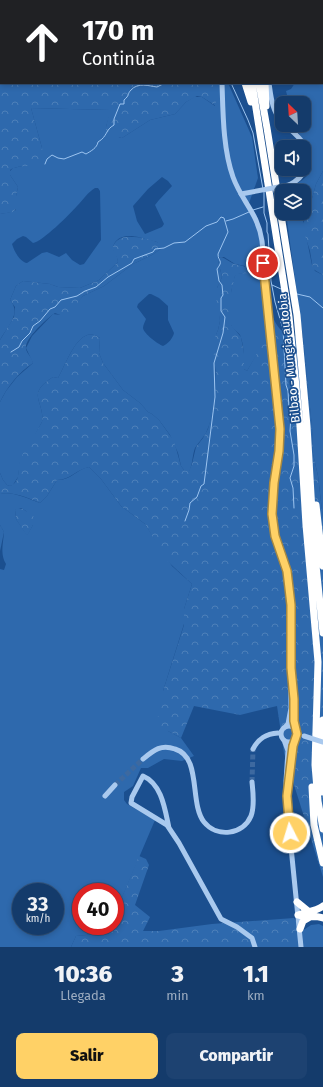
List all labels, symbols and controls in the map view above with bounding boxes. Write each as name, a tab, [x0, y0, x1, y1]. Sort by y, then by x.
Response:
text: 170 m	[82, 14, 154, 47]
icon: ahead	[16, 16, 68, 68]
text: Continúa	[82, 48, 155, 70]
north arrow	[275, 96, 311, 132]
map controls	[275, 96, 311, 220]
button: sound	[275, 140, 311, 176]
button: layers	[275, 184, 311, 220]
pin	[246, 246, 280, 280]
icon: arrive	[252, 252, 274, 274]
street label: Bilbao - Mungia autobia	[275, 292, 303, 424]
position arrow	[269, 812, 311, 854]
speed limit sign: 40	[72, 883, 124, 935]
text: 33	[28, 892, 48, 916]
text: km/h	[26, 913, 50, 925]
text: 10:36	[54, 960, 112, 988]
text: 3	[171, 960, 184, 988]
text: 1.1	[243, 960, 269, 988]
text: Llegada	[60, 988, 106, 1003]
text: min	[166, 988, 189, 1003]
text: km	[247, 988, 265, 1003]
button: Salir	[16, 1033, 158, 1079]
button: Compartir	[166, 1033, 307, 1079]

